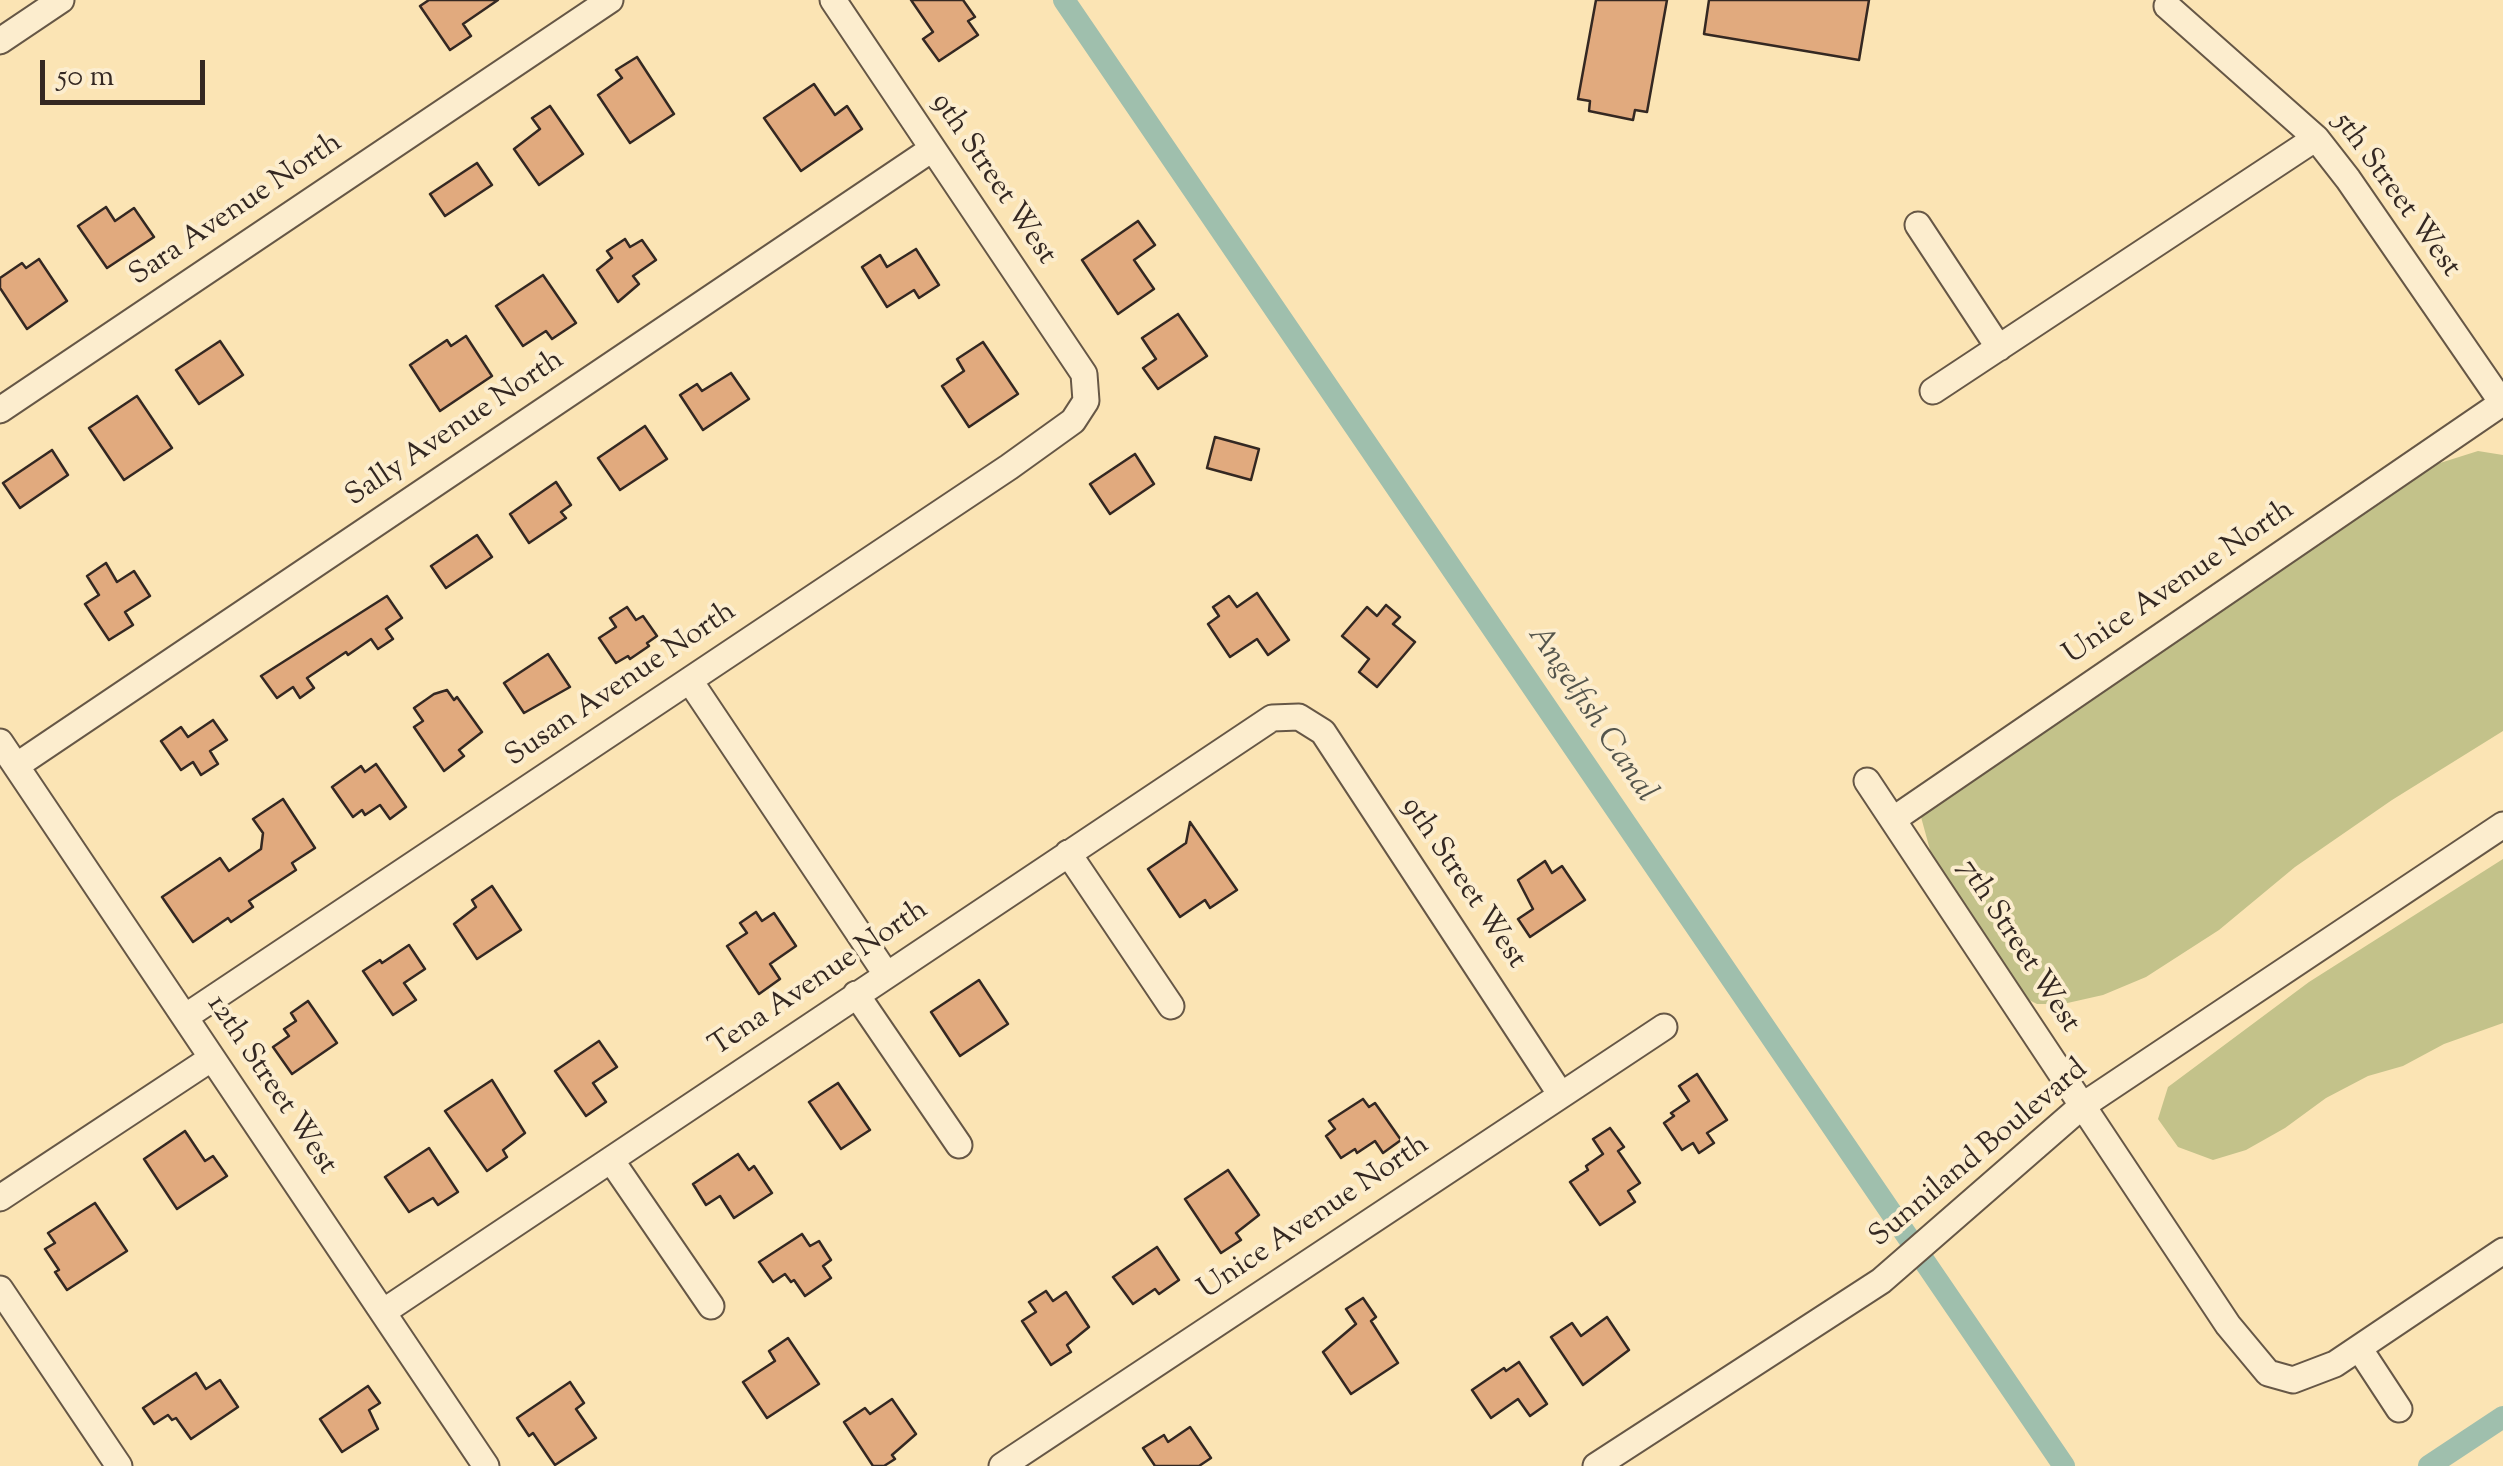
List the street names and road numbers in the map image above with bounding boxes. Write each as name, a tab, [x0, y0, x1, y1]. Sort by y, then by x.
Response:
street label: 9th Street West	[921, 87, 1063, 273]
street label: 5th Street West	[2323, 107, 2467, 285]
street label: Sara Avenue North	[124, 127, 350, 295]
street label: Sally Avenue North	[340, 344, 572, 516]
street label: Unice Avenue North	[2058, 494, 2302, 674]
street label: Susan Avenue North	[500, 595, 744, 777]
street label: 9th Street West	[1391, 791, 1533, 977]
street label: 7th Street West	[1948, 854, 2086, 1040]
street label: Tena Avenue North	[704, 893, 936, 1067]
street label: 12th Street West	[197, 989, 343, 1183]
street label: Sunniland Boulevard	[1864, 1053, 2096, 1257]
street label: Unice Avenue North	[1193, 1129, 1437, 1309]

